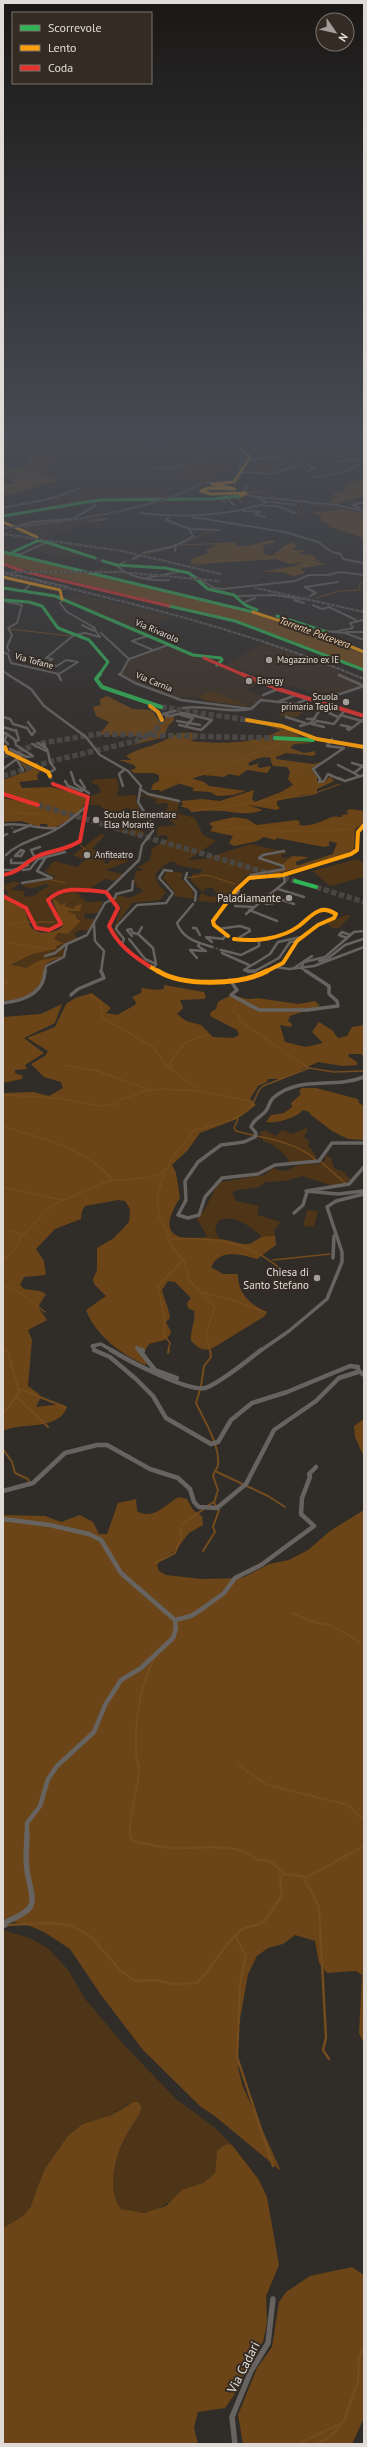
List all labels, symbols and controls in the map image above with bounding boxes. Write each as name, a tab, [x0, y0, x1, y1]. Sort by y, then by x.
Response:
legend	[12, 12, 152, 84]
north arrow	[315, 12, 355, 52]
text: Scorrevole	[48, 20, 102, 35]
text: N	[335, 31, 351, 45]
text: Lento	[48, 40, 77, 55]
text: Coda	[48, 60, 73, 75]
water label: Torrente Polcevera	[278, 614, 352, 651]
street label: Via Rivarolo	[133, 616, 181, 645]
street label: Via Tofane	[13, 650, 55, 671]
place label: Magazzino ex IE	[277, 654, 339, 665]
marker: Magazzino ex IE	[264, 655, 274, 665]
street label: Via Carnia	[133, 669, 174, 694]
place label: Energy	[257, 675, 284, 686]
marker: Energy	[244, 676, 254, 686]
place label: Scuola primaria Teglia	[281, 691, 338, 712]
marker: Scuola primaria Teglia	[341, 697, 351, 707]
place label: Scuola Elementare Elsa Morante	[104, 809, 176, 830]
marker: Scuola Elementare Elsa Morante	[91, 815, 101, 825]
place label: Anfiteatro	[95, 849, 133, 860]
marker: Anfiteatro	[82, 850, 92, 860]
place label: Paladiamante	[217, 891, 281, 905]
marker: Paladiamante	[284, 893, 294, 903]
place label: Chiesa di Santo Stefano	[243, 1265, 309, 1292]
marker: Chiesa di Santo Stefano	[312, 1273, 322, 1283]
street label: Via Cadari	[223, 2339, 264, 2397]

